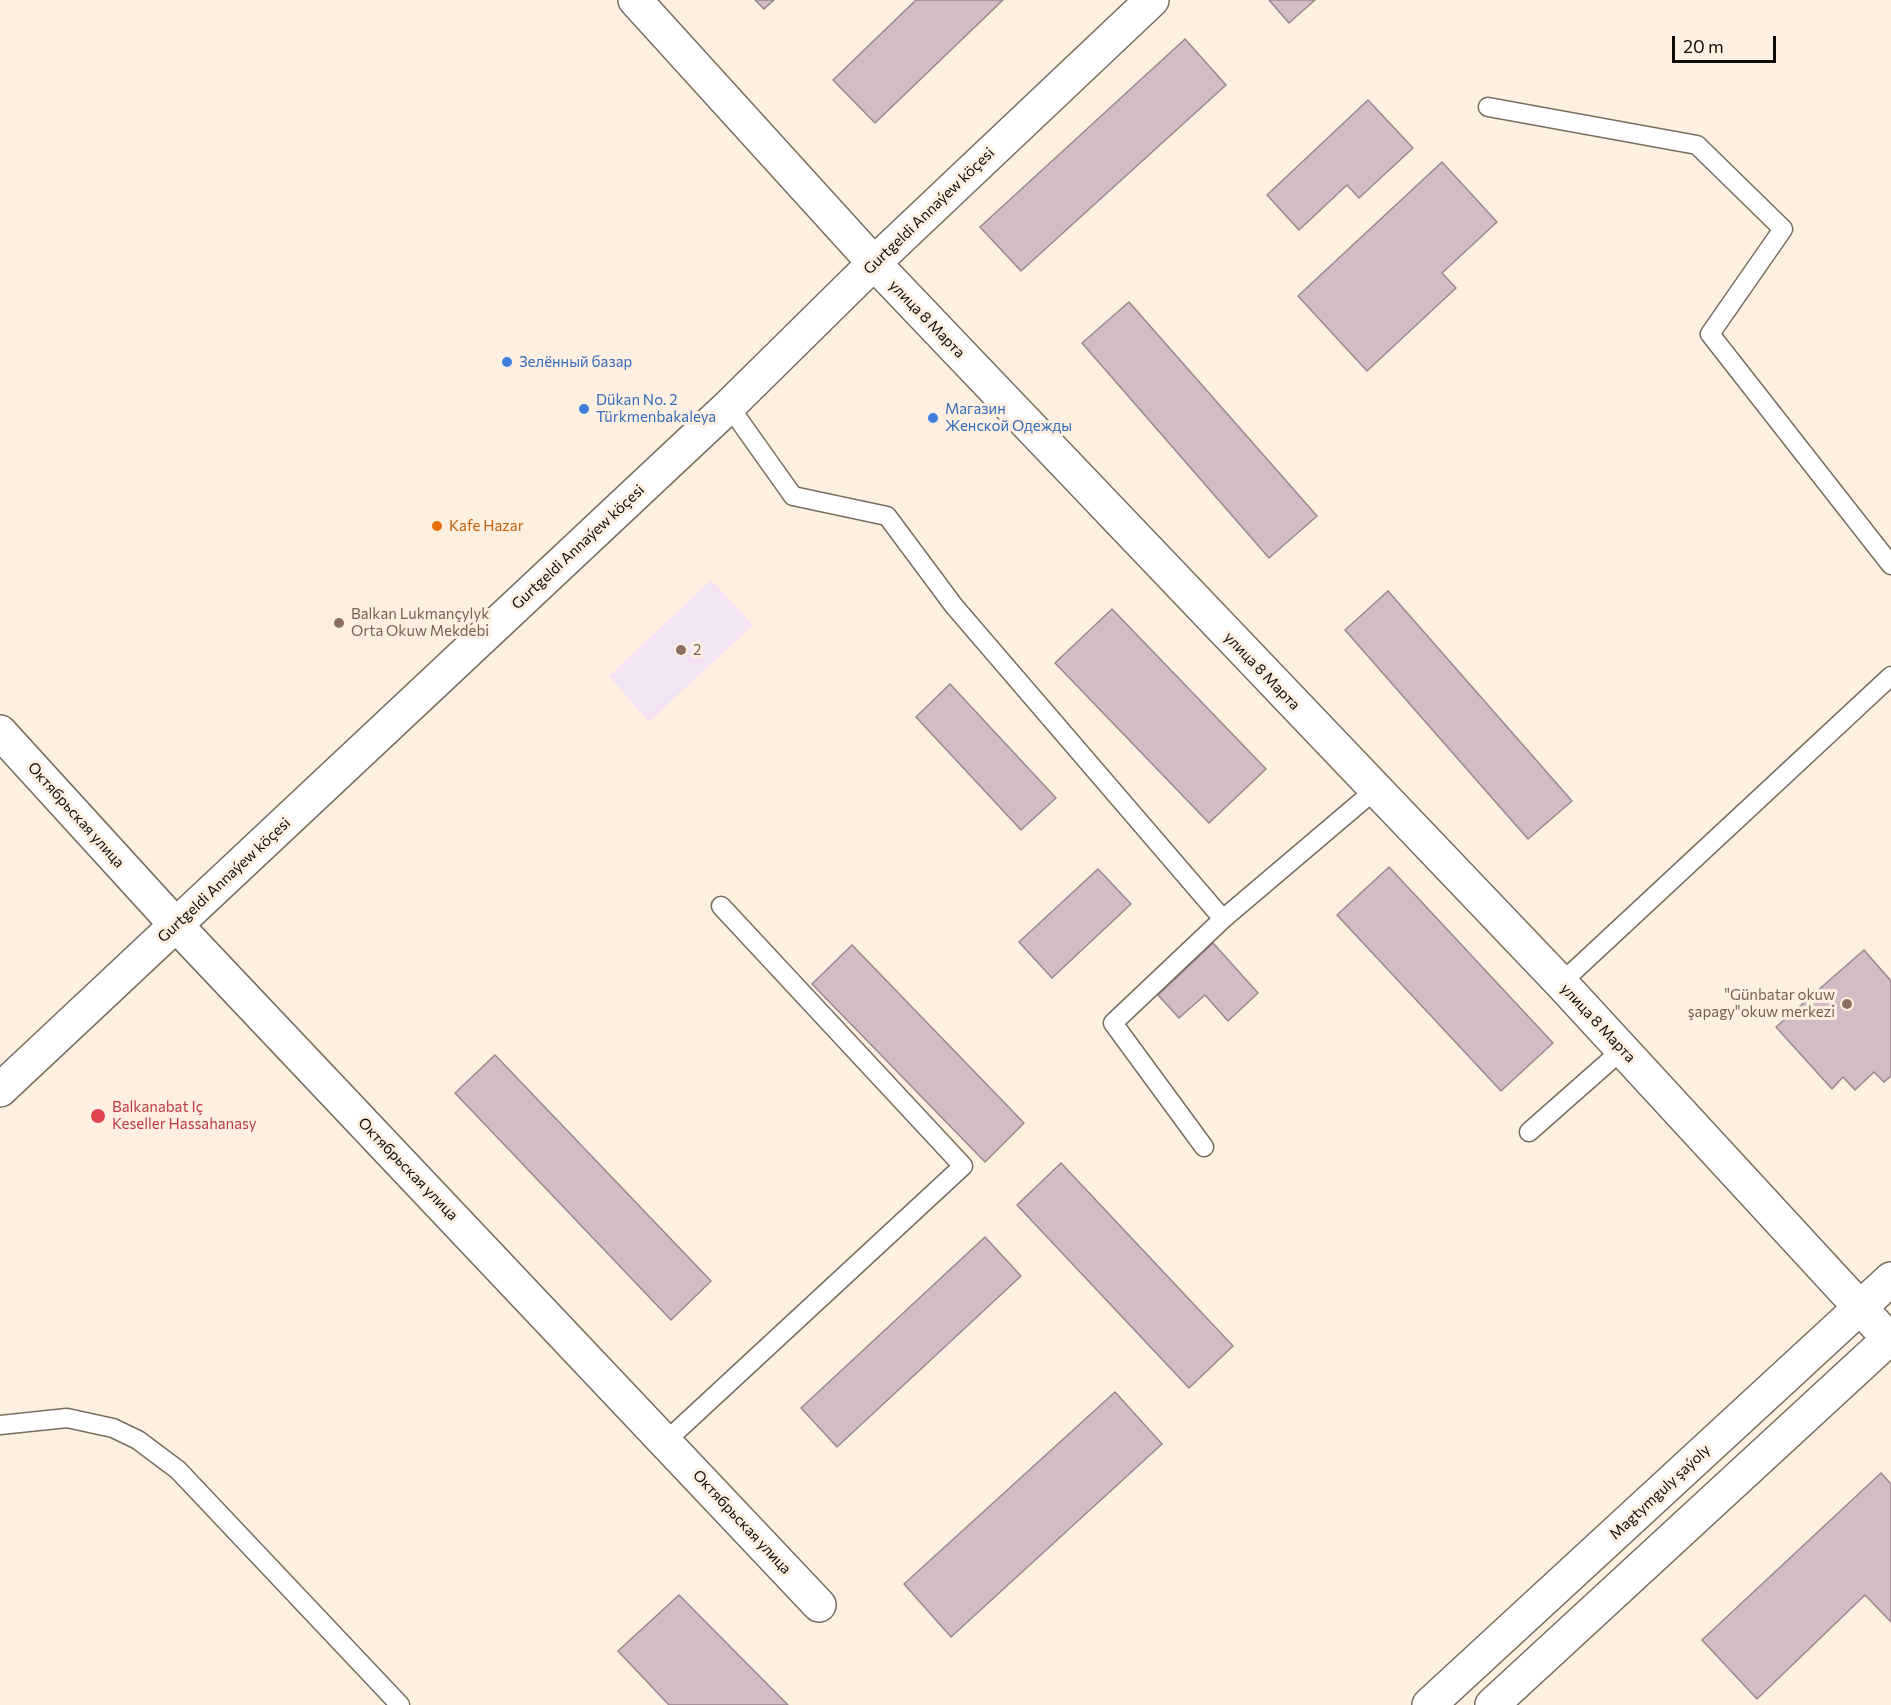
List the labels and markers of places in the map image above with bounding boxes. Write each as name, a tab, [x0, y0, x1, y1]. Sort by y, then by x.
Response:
place label: Зелённый базар	[519, 353, 632, 371]
marker: Зелённый базар	[500, 355, 514, 369]
place label: Dükan No. 2 Türkmenbakaleya	[596, 391, 716, 426]
place label: Магазин Женской Одежды	[945, 400, 1072, 435]
marker: Dükan No. 2 Türkmenbakaleya	[577, 402, 591, 416]
marker: Магазин Женской Одежды	[926, 411, 940, 425]
place label: Kafe Hazar	[449, 517, 524, 535]
marker: Kafe Hazar	[430, 519, 444, 533]
place label: Balkan Lukmançylyk Orta Okuw Mekdebi	[351, 605, 489, 640]
marker: Balkan Lukmançylyk Orta Okuw Mekdebi	[332, 616, 346, 630]
place label: 2	[693, 641, 701, 659]
marker: 2	[674, 643, 688, 657]
place label: "Günbatar okuw şapagy"okuw merkezi	[1688, 986, 1835, 1021]
marker: "Günbatar okuw şapagy"okuw merkezi	[1840, 997, 1854, 1011]
place label: Balkanabat Iç Keseller Hassahanasy	[112, 1098, 256, 1133]
marker: Balkanabat Iç Keseller Hassahanasy	[89, 1107, 107, 1125]

